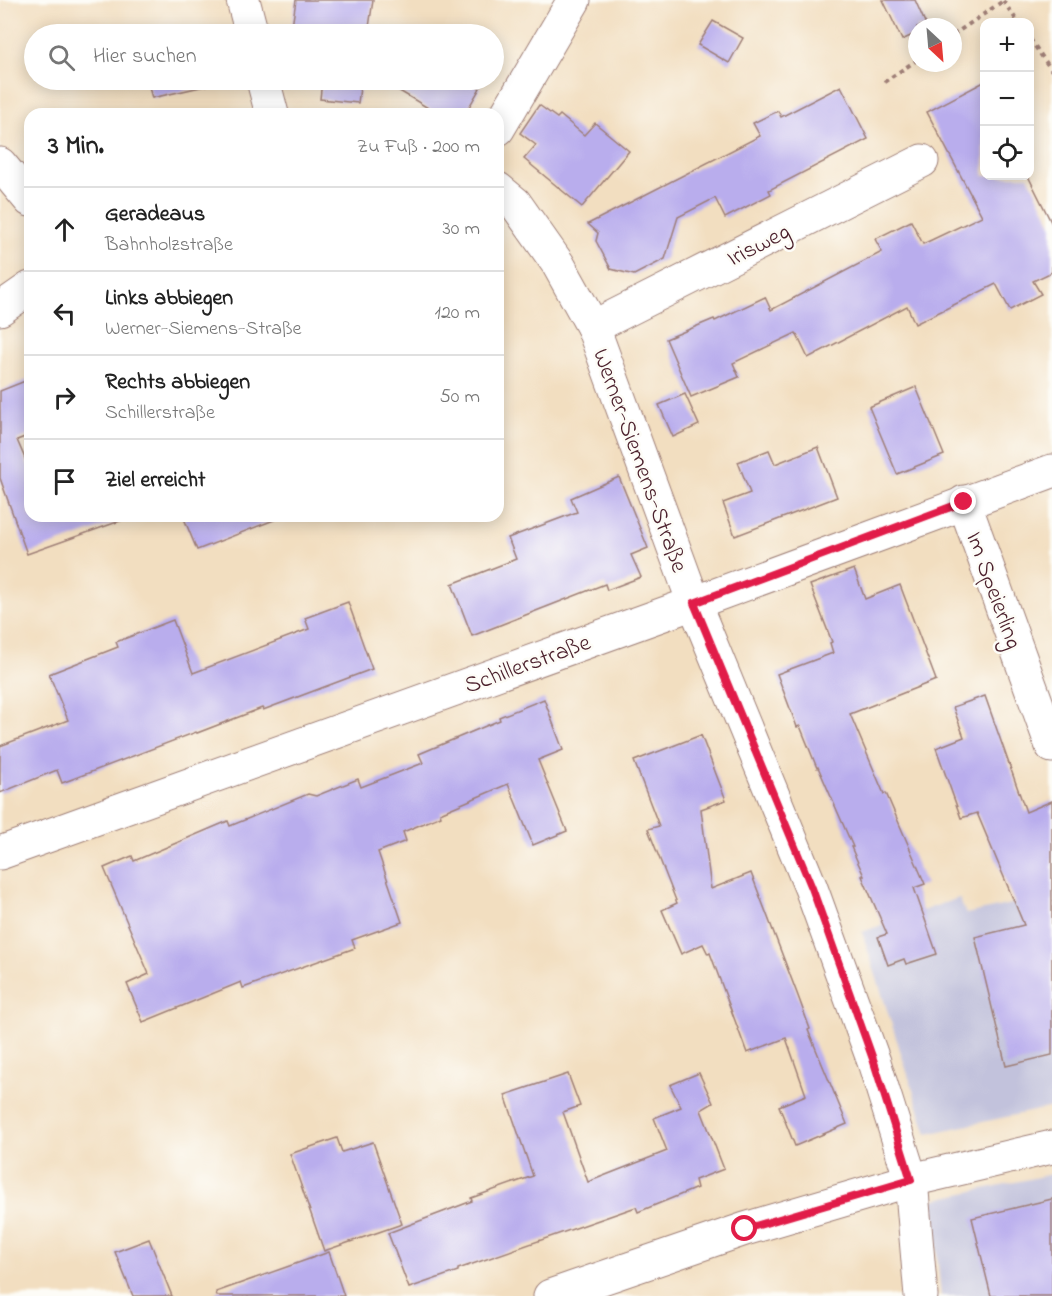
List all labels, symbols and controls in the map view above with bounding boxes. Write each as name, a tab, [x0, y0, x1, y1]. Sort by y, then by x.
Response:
north arrow	[908, 18, 962, 72]
map controls	[980, 18, 1034, 180]
button: +	[980, 18, 1034, 72]
search box	[24, 24, 504, 90]
icon: search	[45, 41, 78, 74]
text: Hier suchen	[93, 41, 197, 73]
button: −	[980, 72, 1034, 126]
button: locate	[980, 126, 1034, 180]
text: 3 Min.	[48, 128, 104, 166]
text: Zu Fuß · 200 m	[357, 133, 480, 162]
text: Geradeaus	[105, 199, 205, 231]
icon: ahead	[48, 213, 81, 246]
text: 30 m	[443, 215, 480, 244]
street label: Irisweg	[721, 215, 797, 277]
text: Bahnholzstraße	[105, 231, 233, 260]
text: Links abbiegen	[105, 283, 233, 315]
icon: left	[48, 297, 81, 330]
text: 120 m	[435, 299, 480, 328]
text: Werner-Siemens-Straße	[105, 315, 302, 344]
street label: Werner-Siemens-Straße	[582, 344, 696, 578]
text: Rechts abbiegen	[105, 367, 250, 399]
icon: right	[48, 381, 81, 414]
text: 50 m	[439, 383, 480, 412]
text: Schillerstraße	[105, 399, 215, 428]
icon: arrive	[48, 465, 81, 498]
text: Ziel erreicht	[105, 465, 205, 497]
route end	[950, 488, 976, 514]
street label: Im Speierling	[955, 527, 1030, 655]
street label: Schillerstraße	[460, 626, 596, 704]
route start	[731, 1215, 757, 1241]

